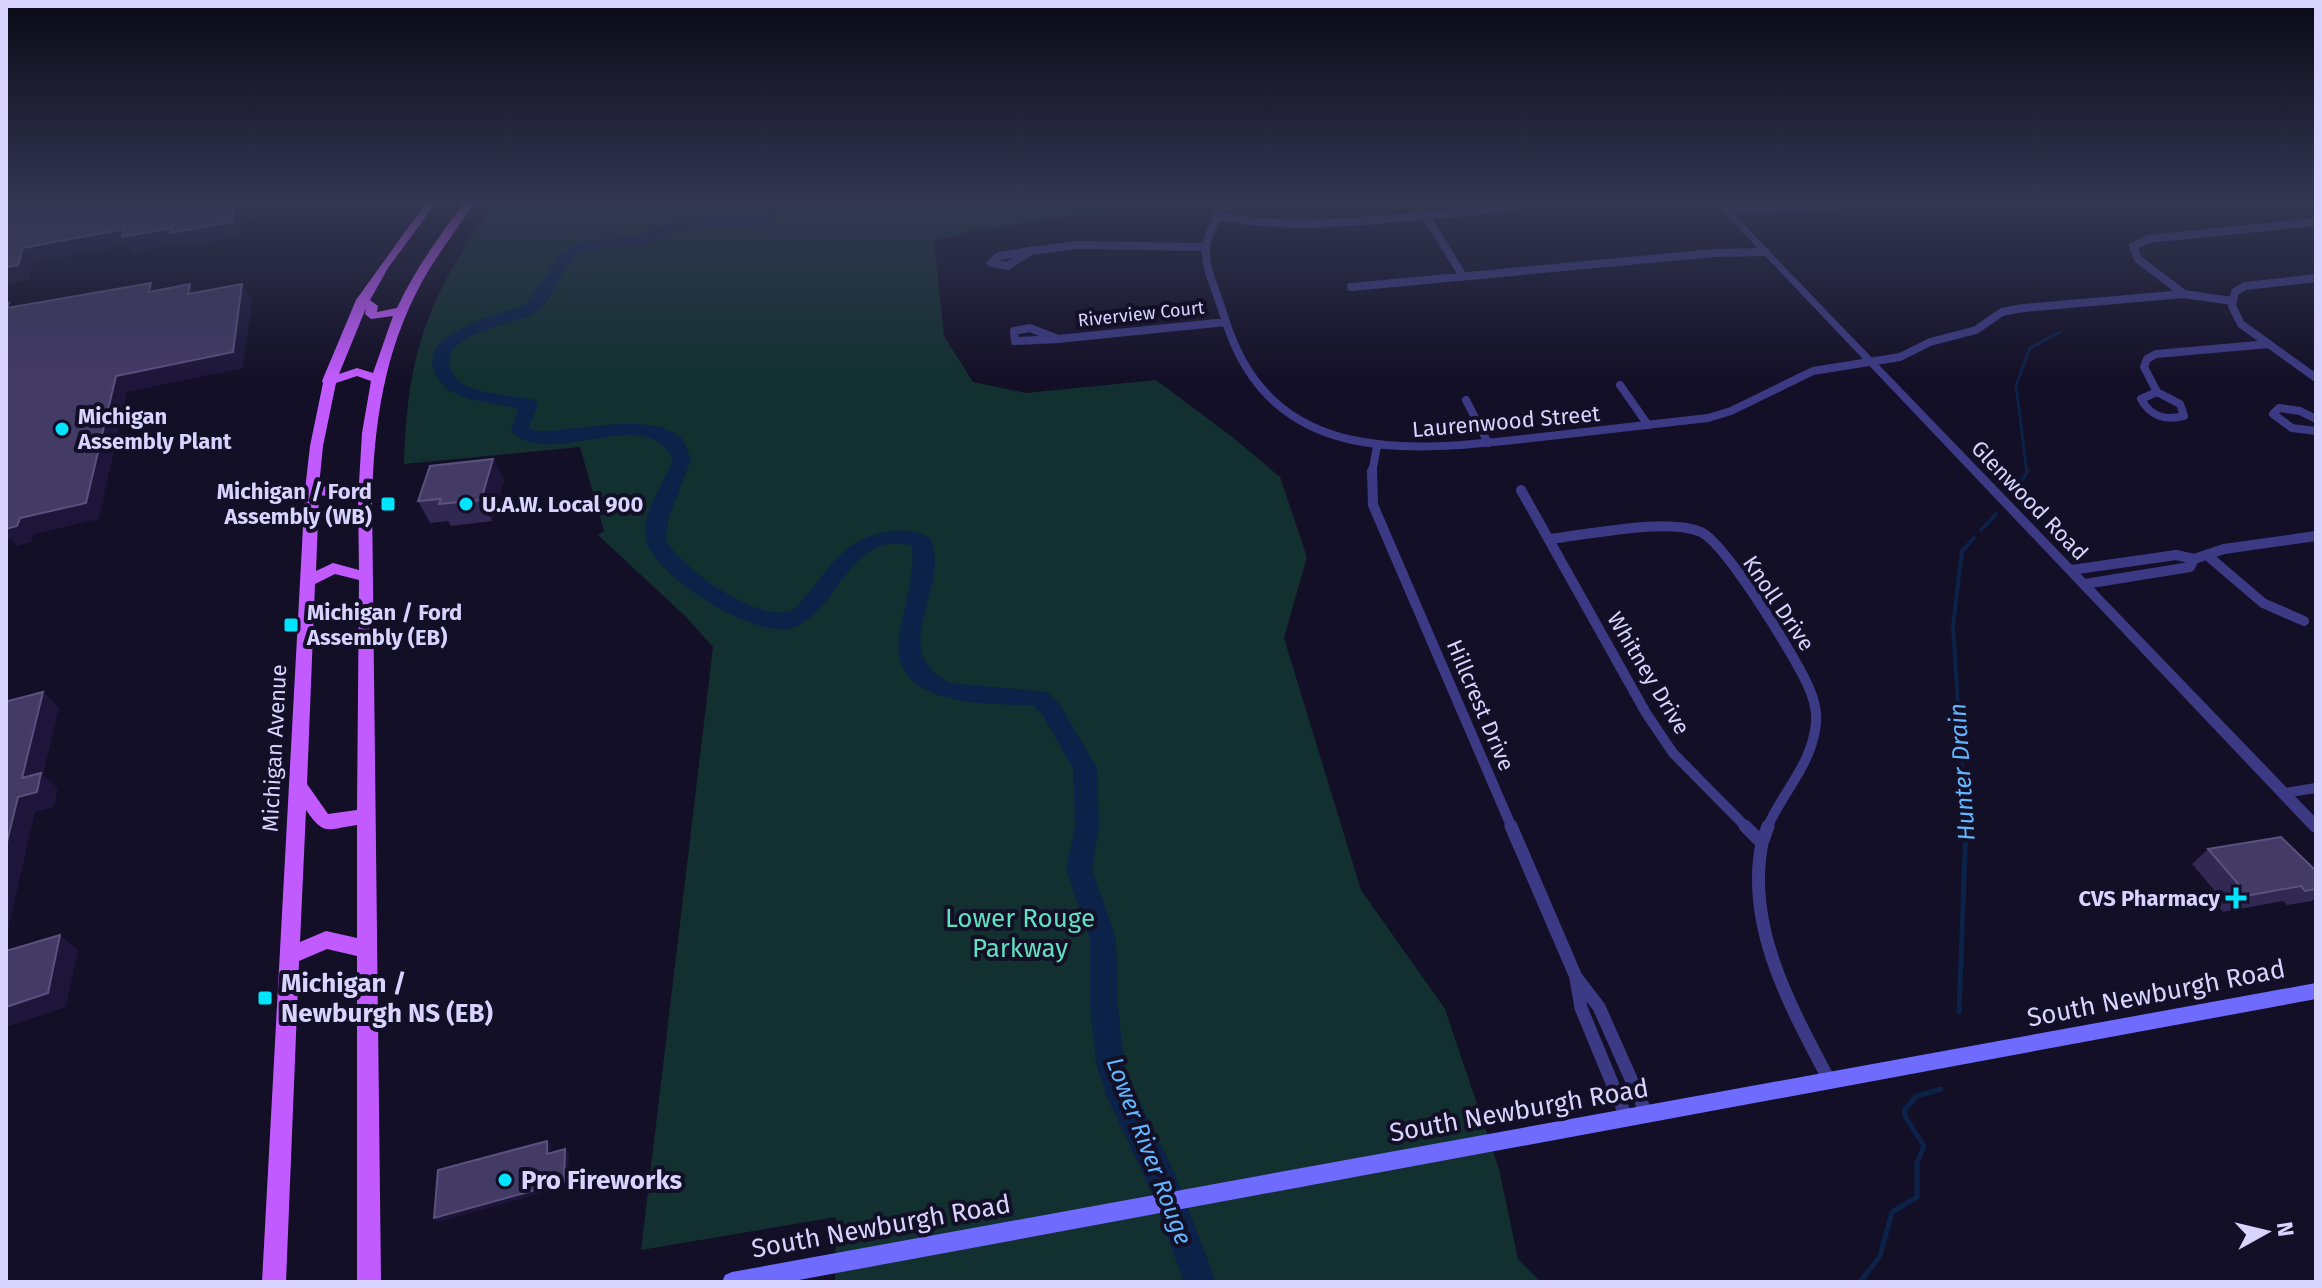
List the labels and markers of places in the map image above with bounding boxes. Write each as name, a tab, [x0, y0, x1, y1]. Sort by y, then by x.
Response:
place label: Michigan Assembly Plant	[77, 403, 232, 455]
marker: Michigan Assembly Plant	[53, 420, 71, 438]
place label: Michigan / Ford Assembly (WB)	[217, 478, 372, 530]
place label: U.A.W. Local 900	[482, 491, 643, 518]
marker: Michigan / Ford Assembly (WB)	[379, 495, 397, 513]
marker: U.A.W. Local 900	[457, 495, 475, 513]
place label: Michigan / Ford Assembly (EB)	[306, 599, 462, 651]
marker: Michigan / Ford Assembly (EB)	[282, 616, 300, 634]
place label: CVS Pharmacy	[2078, 885, 2221, 912]
marker: CVS Pharmacy	[2227, 889, 2245, 907]
place label: Michigan / Newburgh NS (EB)	[281, 968, 493, 1029]
marker: Michigan / Newburgh NS (EB)	[256, 989, 274, 1007]
place label: Pro Fireworks	[521, 1165, 683, 1196]
marker: Pro Fireworks	[496, 1171, 514, 1189]

